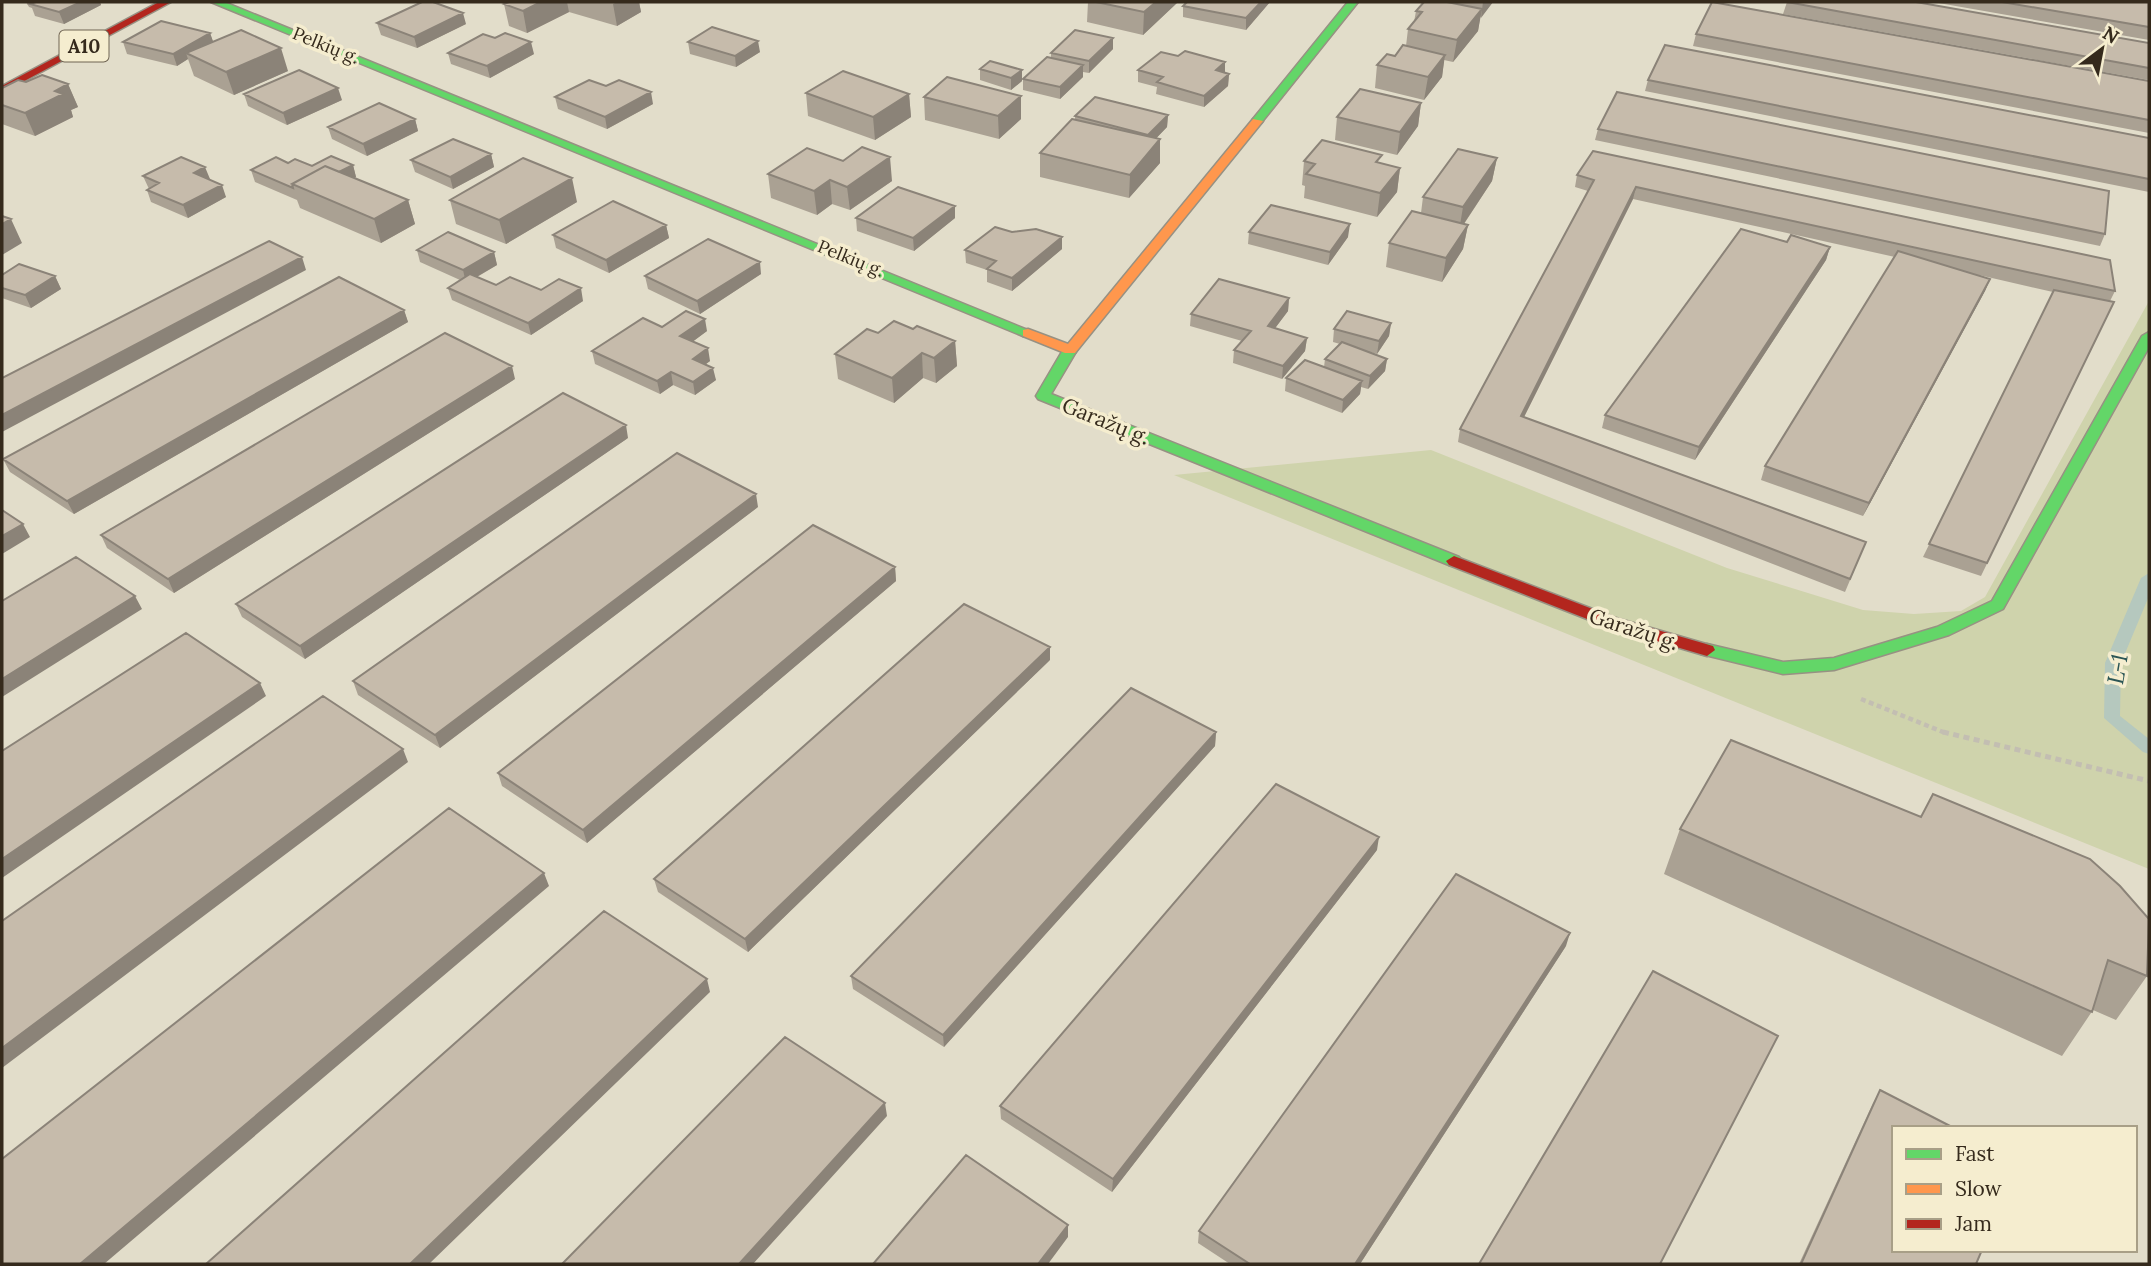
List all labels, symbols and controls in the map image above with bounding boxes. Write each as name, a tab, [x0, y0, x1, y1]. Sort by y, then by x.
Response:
north arrow	[2067, 14, 2137, 84]
street label: Pelkių g.	[289, 21, 363, 69]
text: N	[2098, 21, 2124, 49]
road number: A10	[60, 30, 108, 61]
street label: Pelkių g.	[814, 234, 888, 282]
street label: Garažų g.	[1058, 391, 1154, 451]
street label: Garažų g.	[1586, 602, 1682, 656]
water label: L-1	[2100, 651, 2134, 687]
legend	[1892, 1126, 2137, 1252]
text: Fast	[1955, 1140, 1995, 1167]
text: Slow	[1955, 1175, 2002, 1202]
text: Jam	[1954, 1210, 1992, 1237]

